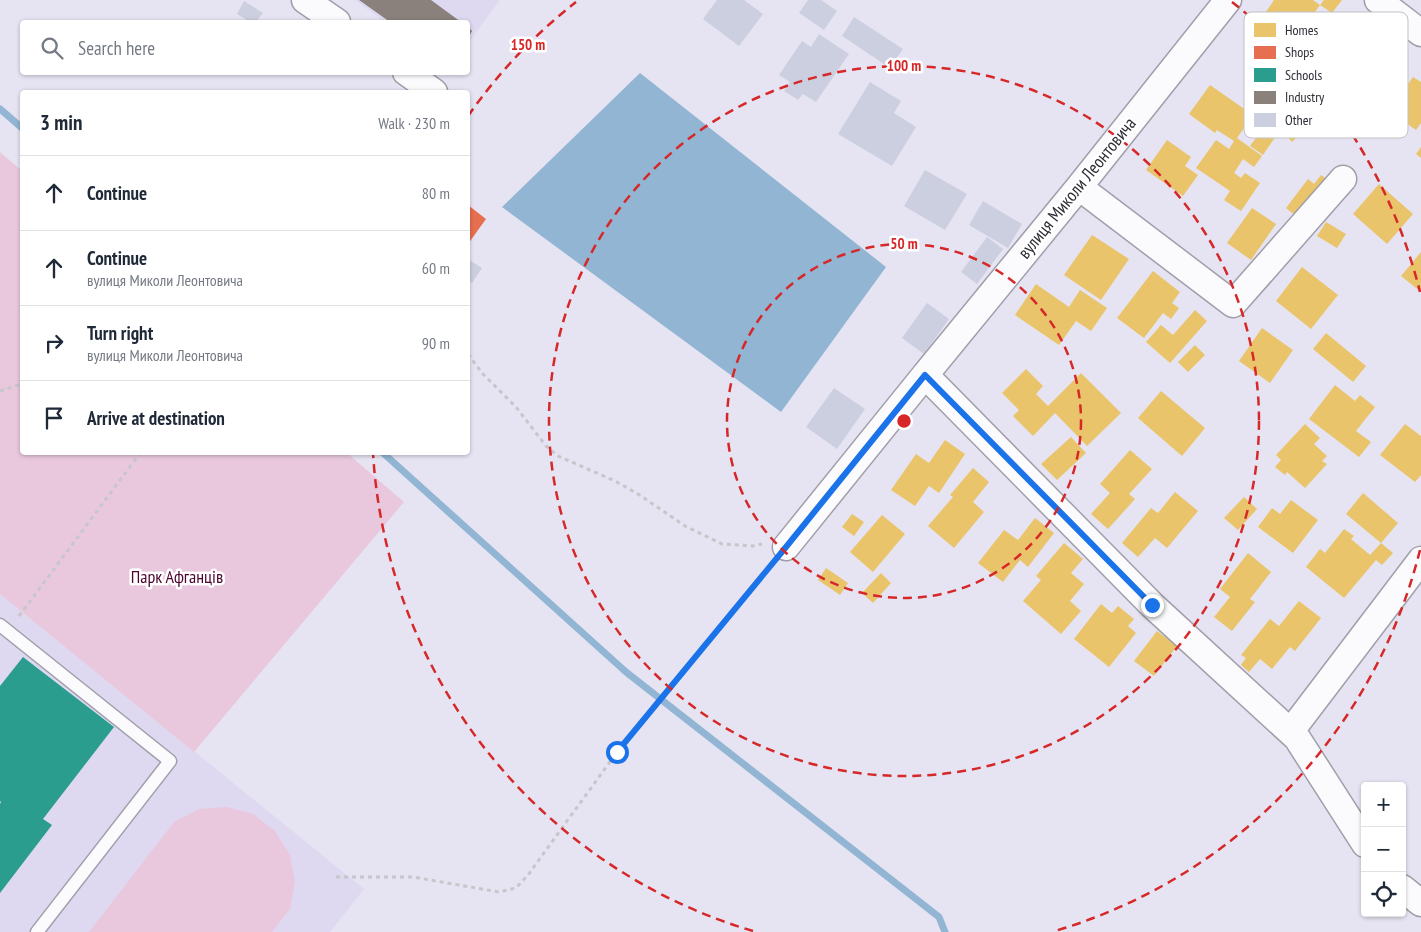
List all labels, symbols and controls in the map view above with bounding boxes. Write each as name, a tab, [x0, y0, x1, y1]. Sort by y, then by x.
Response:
legend	[1244, 12, 1408, 138]
search box	[20, 20, 470, 75]
text: Homes	[1285, 21, 1318, 39]
icon: search	[38, 34, 66, 62]
text: 150 m	[511, 35, 545, 54]
text: Search here	[78, 36, 155, 60]
text: Shops	[1285, 43, 1314, 61]
text: 100 m	[887, 56, 921, 75]
text: Schools	[1285, 66, 1322, 84]
text: Industry	[1285, 88, 1325, 106]
text: 3 min	[40, 109, 82, 136]
text: Other	[1285, 111, 1312, 129]
street label: вулиця Миколи Леонтовича	[1012, 112, 1141, 263]
text: Walk · 230 m	[378, 113, 450, 133]
icon: ahead	[40, 179, 68, 207]
text: Continue	[87, 181, 147, 205]
text: 80 m	[422, 183, 450, 203]
text: 50 m	[890, 234, 918, 253]
text: Continue	[87, 246, 147, 270]
icon: ahead	[40, 254, 68, 282]
text: 60 m	[422, 258, 450, 278]
text: вулиця Миколи Леонтовича	[87, 270, 243, 290]
text: Turn right	[87, 321, 153, 345]
icon: right	[40, 329, 68, 357]
text: 90 m	[422, 333, 450, 353]
text: вулиця Миколи Леонтовича	[87, 345, 243, 365]
icon: arrive	[40, 404, 68, 432]
text: Arrive at destination	[87, 406, 225, 430]
centre of rings	[895, 412, 913, 430]
park label: Парк Афганців	[131, 565, 223, 588]
route end	[1141, 594, 1164, 617]
route start	[606, 741, 629, 764]
map controls	[1361, 782, 1406, 917]
button: +	[1361, 782, 1406, 827]
button: −	[1361, 827, 1406, 872]
button: locate	[1361, 872, 1406, 917]

